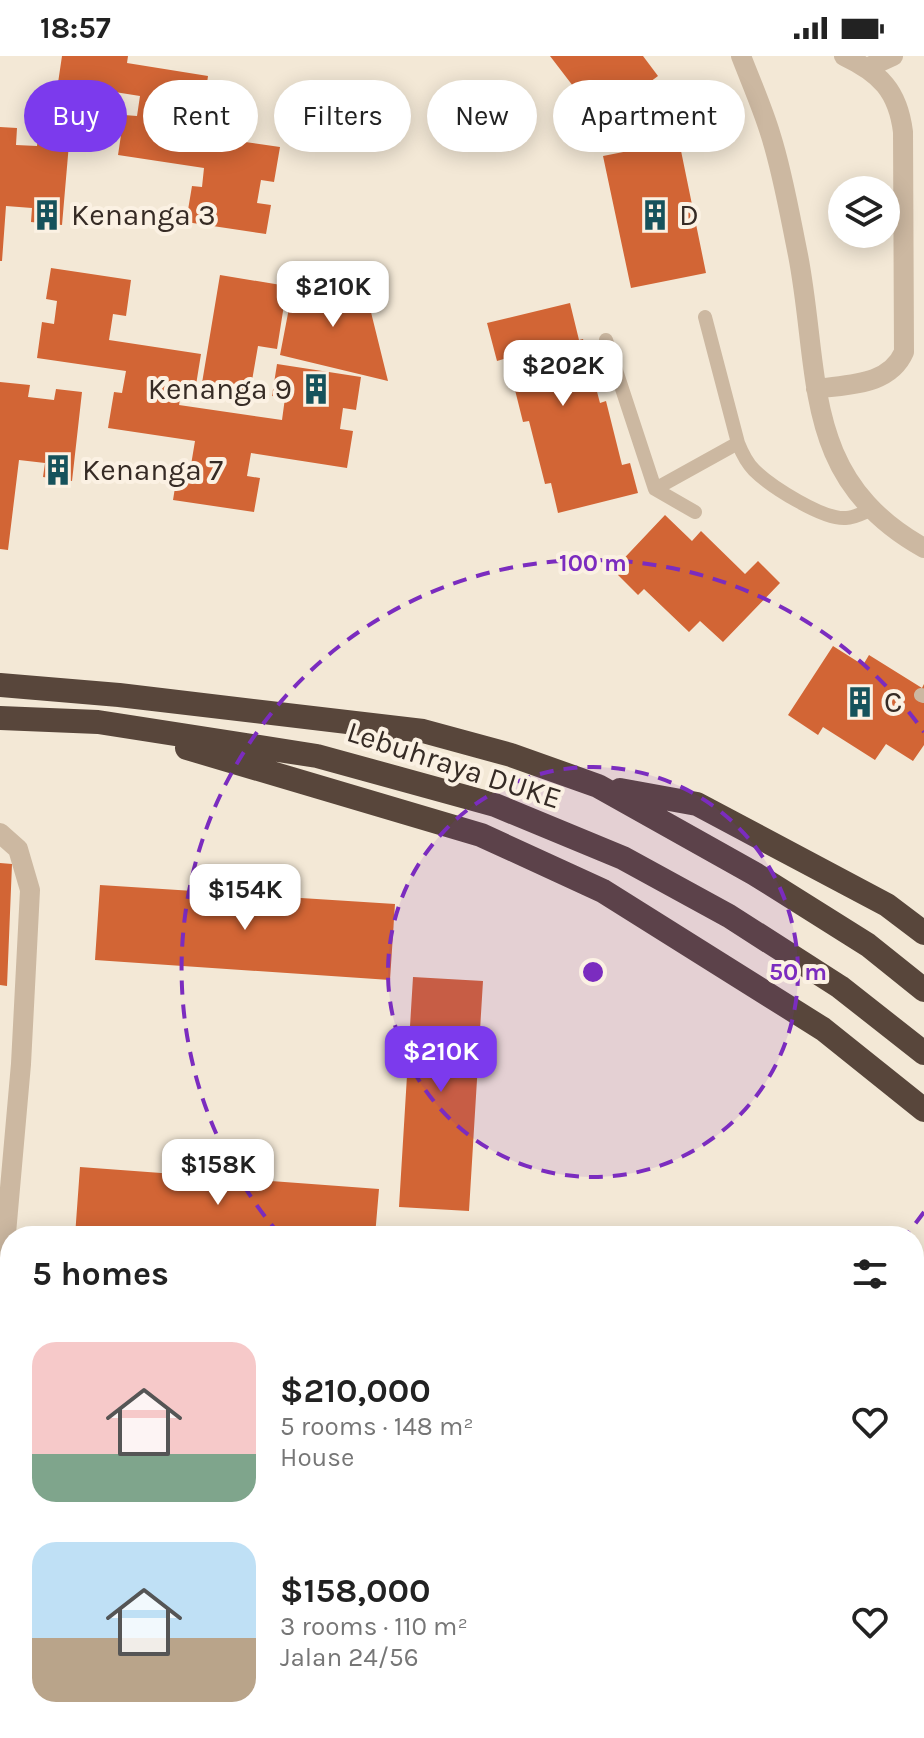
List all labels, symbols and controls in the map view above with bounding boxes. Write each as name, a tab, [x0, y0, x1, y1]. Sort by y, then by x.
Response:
text: 18:57	[40, 10, 111, 46]
chip: Buy	[24, 80, 127, 152]
chip: Rent	[143, 80, 258, 152]
chip: Filters	[274, 80, 411, 152]
chip: New	[427, 80, 537, 152]
chip: Apartment	[553, 80, 745, 152]
map controls	[828, 176, 900, 248]
button: layers	[828, 176, 900, 248]
place label: Kenanga 3	[71, 197, 216, 233]
place label: D	[679, 197, 699, 233]
building icon: Kenanga 3	[30, 198, 64, 232]
building icon: D	[638, 198, 672, 232]
pin: $210K	[277, 261, 389, 329]
text: $210K	[295, 271, 371, 302]
pin: $202K	[507, 340, 619, 408]
text: $202K	[522, 350, 604, 381]
place label: Kenanga 9	[148, 371, 292, 407]
building icon: Kenanga 9	[299, 372, 333, 406]
place label: Kenanga 7	[82, 452, 223, 488]
building icon: Kenanga 7	[41, 453, 75, 487]
text: 100 m	[559, 549, 627, 577]
place label: C	[884, 684, 902, 720]
building icon: C	[843, 685, 877, 719]
street label: Lebuhraya DUKE	[342, 713, 566, 817]
pin: $154K	[189, 864, 301, 932]
text: $154K	[208, 874, 282, 905]
centre of rings	[579, 958, 607, 986]
text: 50 m	[769, 958, 827, 986]
pin: $210K	[385, 1026, 497, 1094]
text: $210K	[403, 1036, 479, 1067]
pin: $158K	[162, 1139, 274, 1207]
text: $158K	[180, 1149, 256, 1180]
icon: filters	[848, 1252, 892, 1296]
text: 5 homes	[32, 1254, 169, 1294]
text: $210,000	[280, 1371, 431, 1411]
icon: home	[96, 1374, 192, 1470]
icon: heart	[848, 1400, 892, 1444]
text: 5 rooms · 148 m²	[280, 1411, 474, 1442]
text: House	[280, 1442, 354, 1473]
text: $158,000	[280, 1571, 430, 1611]
icon: home	[96, 1574, 192, 1670]
icon: heart	[848, 1600, 892, 1644]
text: 3 rooms · 110 m²	[280, 1611, 468, 1642]
text: Jalan 24/56	[280, 1642, 419, 1673]

